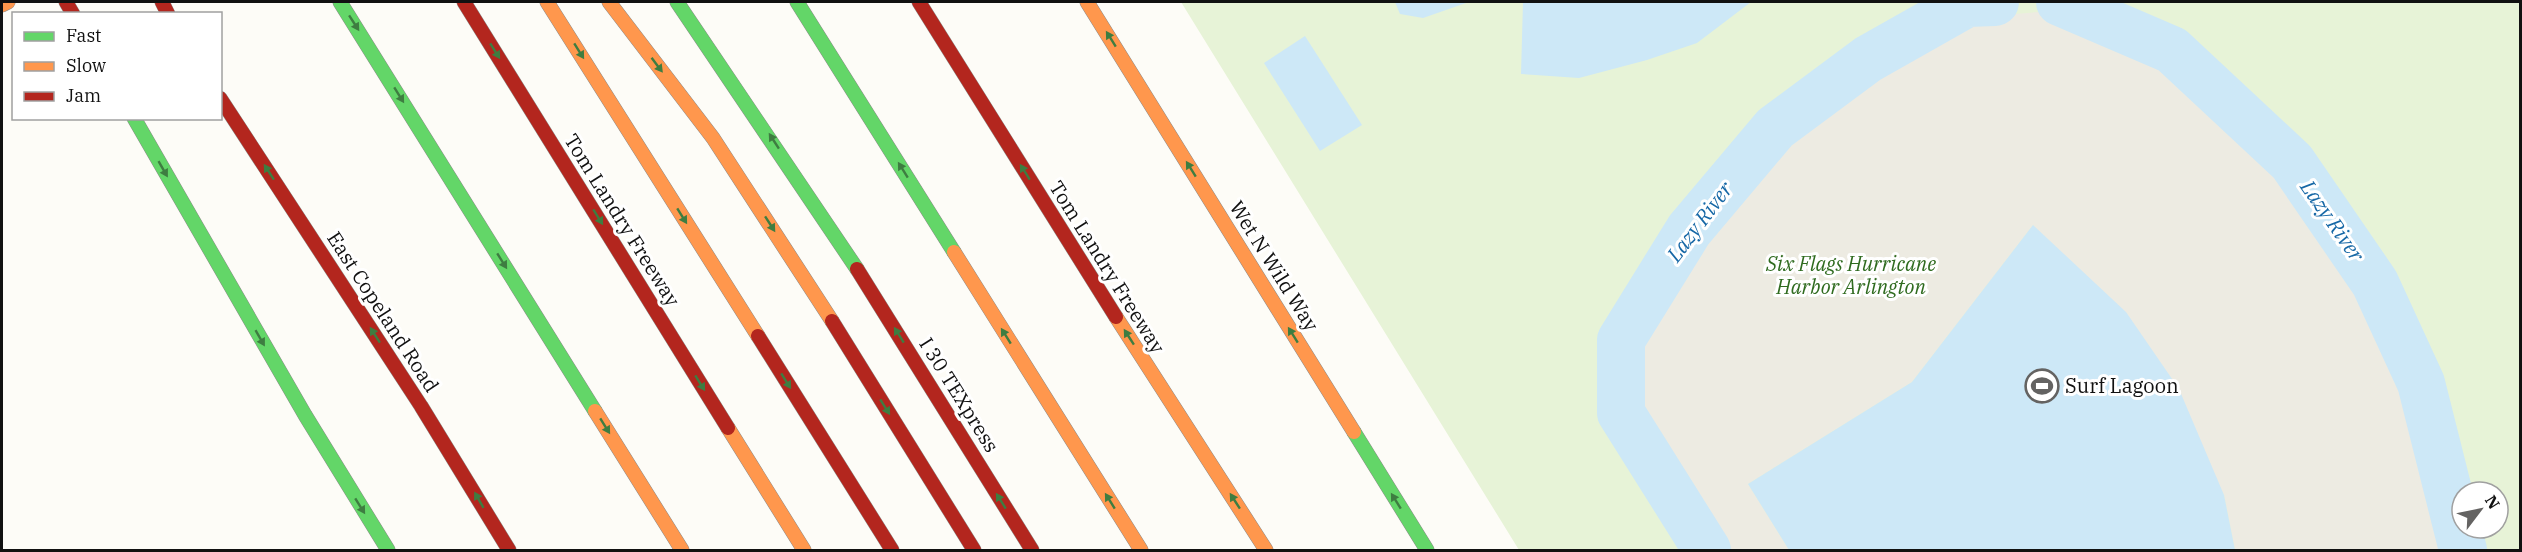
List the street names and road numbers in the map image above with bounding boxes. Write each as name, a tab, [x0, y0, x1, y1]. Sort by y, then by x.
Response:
street label: Tom Landry Freeway	[558, 128, 687, 311]
street label: Tom Landry Freeway	[1043, 175, 1172, 358]
street label: Wet N Wild Way	[1224, 195, 1325, 336]
street label: East Copeland Road	[321, 226, 446, 397]
street label: I 30 TEXpress	[913, 332, 1005, 457]

